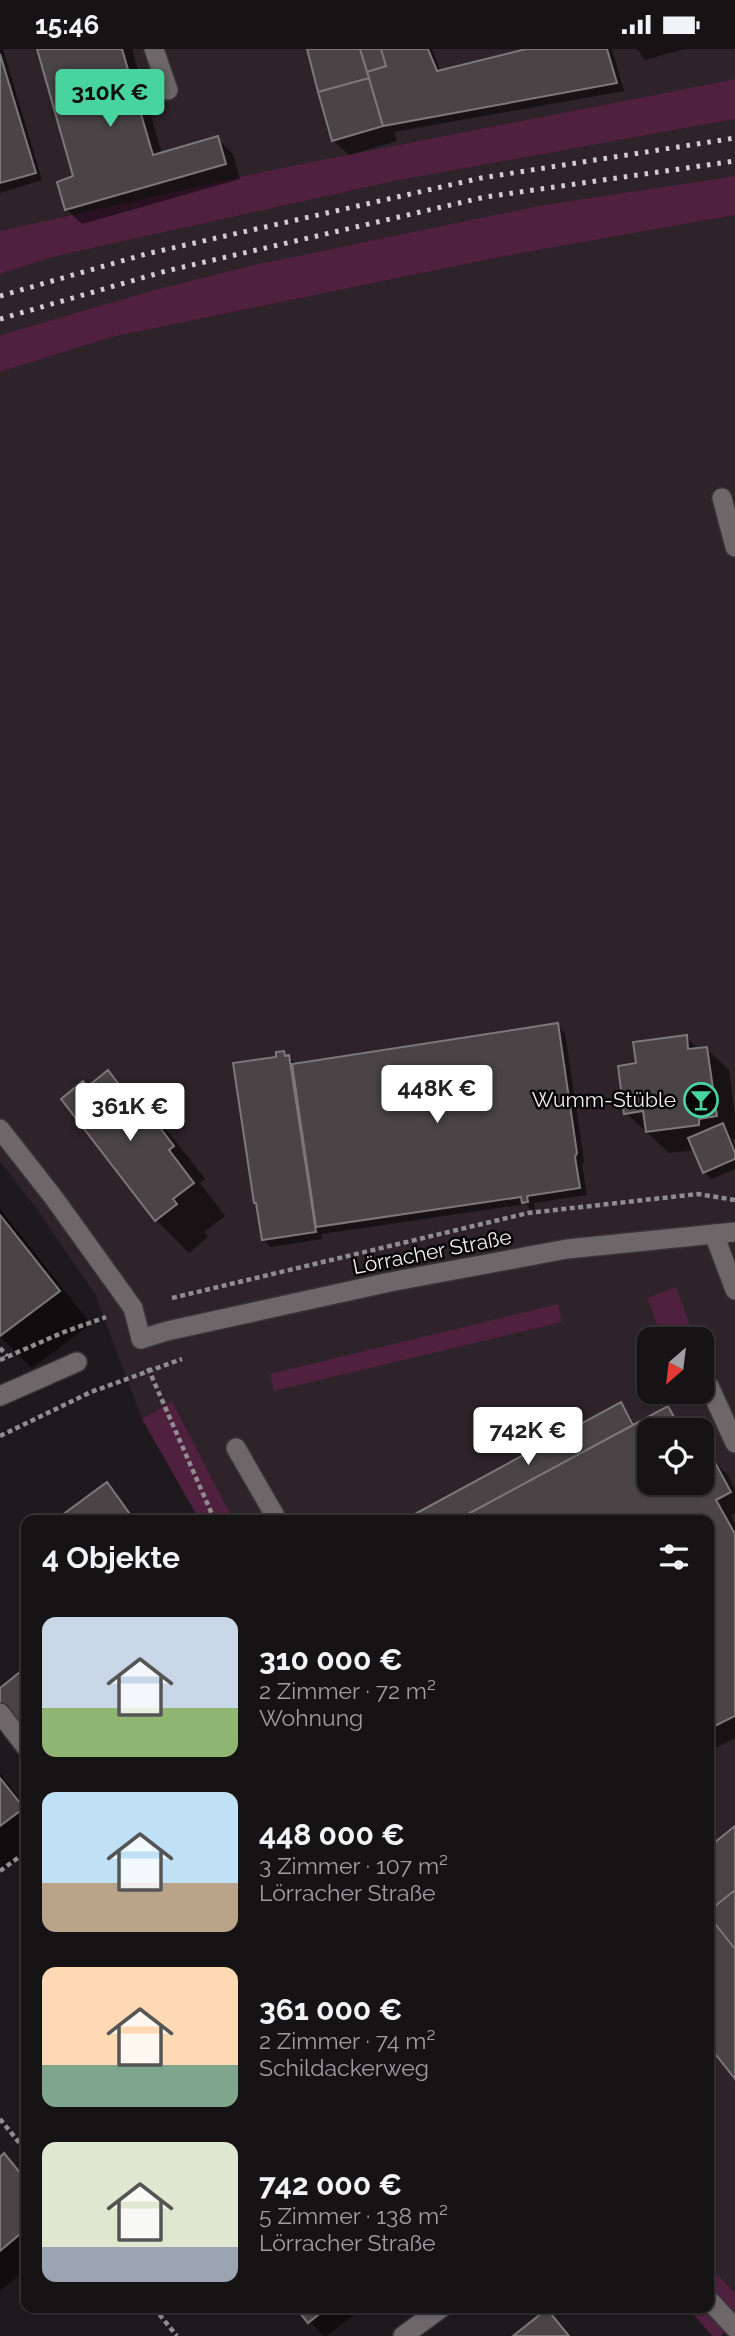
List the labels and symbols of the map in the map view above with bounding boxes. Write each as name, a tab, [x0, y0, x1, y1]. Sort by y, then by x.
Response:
pin: 310K €	[53, 69, 167, 129]
pin: 448K €	[380, 1065, 494, 1125]
bar icon: Wumm-Stüble	[682, 1081, 720, 1119]
pin: 361K €	[73, 1083, 187, 1143]
place label: Wumm-Stüble	[532, 1087, 676, 1112]
street label: Lörracher Straße	[350, 1224, 513, 1279]
north arrow	[637, 1327, 714, 1403]
pin: 742K €	[471, 1407, 585, 1467]

